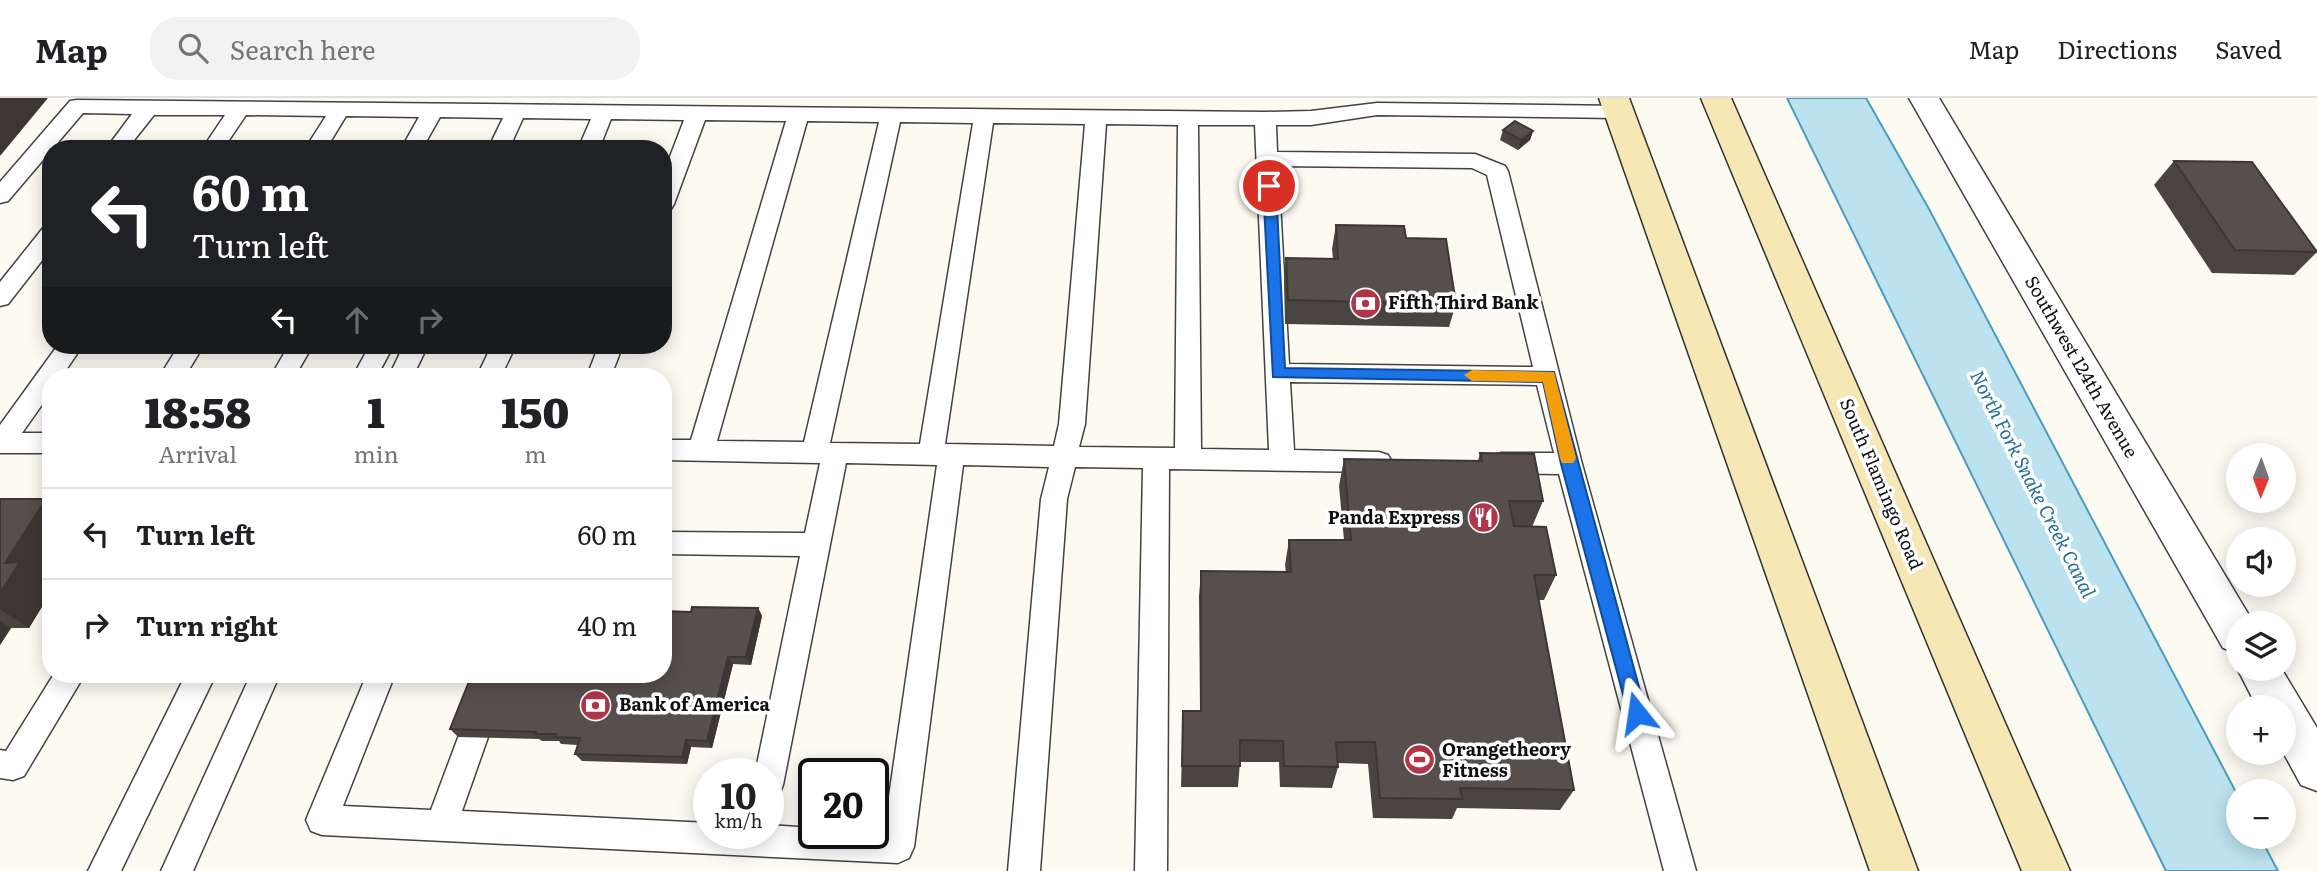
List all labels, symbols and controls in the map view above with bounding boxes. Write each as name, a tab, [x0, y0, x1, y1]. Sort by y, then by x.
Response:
search box	[150, 17, 640, 80]
text: Map	[35, 24, 108, 73]
icon: search	[174, 29, 212, 67]
text: Search here	[230, 29, 376, 68]
text: Map	[1968, 31, 2019, 66]
text: Directions	[2057, 31, 2177, 66]
text: Saved	[2215, 31, 2282, 66]
text: 60 m	[192, 153, 309, 226]
pin	[1239, 156, 1299, 216]
icon: arrive	[1250, 167, 1288, 205]
icon: left	[77, 168, 168, 259]
text: Turn left	[192, 220, 329, 268]
street label: Southwest 124th Avenue	[2019, 270, 2146, 462]
bank icon: Fifth Third Bank	[1348, 286, 1382, 320]
place label: Fifth Third Bank	[1388, 288, 1540, 315]
icon: left	[265, 301, 303, 339]
icon: ahead	[338, 301, 376, 339]
icon: right	[411, 301, 449, 339]
water label: North Fork Snake Creek Canal	[1964, 365, 2104, 603]
text: 18:58	[145, 379, 251, 441]
text: 1	[367, 379, 385, 441]
text: 150	[501, 379, 569, 441]
street label: South Flamingo Road	[1834, 393, 1931, 573]
text: Arrival	[158, 436, 237, 470]
text: min	[354, 436, 399, 470]
text: m	[524, 436, 547, 470]
north arrow	[2226, 443, 2296, 513]
map controls	[2226, 443, 2296, 849]
restaurant icon: Panda Express	[1466, 501, 1500, 535]
place label: Panda Express	[1328, 503, 1460, 530]
text: Turn left	[136, 514, 255, 553]
text: 60 m	[578, 514, 637, 553]
icon: left	[77, 515, 115, 553]
button: sound	[2226, 527, 2296, 597]
text: Turn right	[136, 605, 278, 644]
text: 40 m	[577, 605, 637, 644]
icon: right	[77, 606, 115, 644]
button: layers	[2226, 611, 2296, 681]
position arrow	[1600, 676, 1674, 750]
bank icon: Bank of America	[579, 688, 613, 722]
place label: Bank of America	[619, 690, 771, 717]
button: +	[2226, 695, 2296, 765]
place label: Orangetheory Fitness	[1442, 735, 1571, 783]
sports icon: Orangetheory Fitness	[1402, 743, 1436, 777]
speed limit sign: 20	[798, 758, 889, 849]
text: 10	[720, 768, 757, 820]
button: −	[2226, 779, 2296, 849]
text: km/h	[715, 807, 762, 834]

